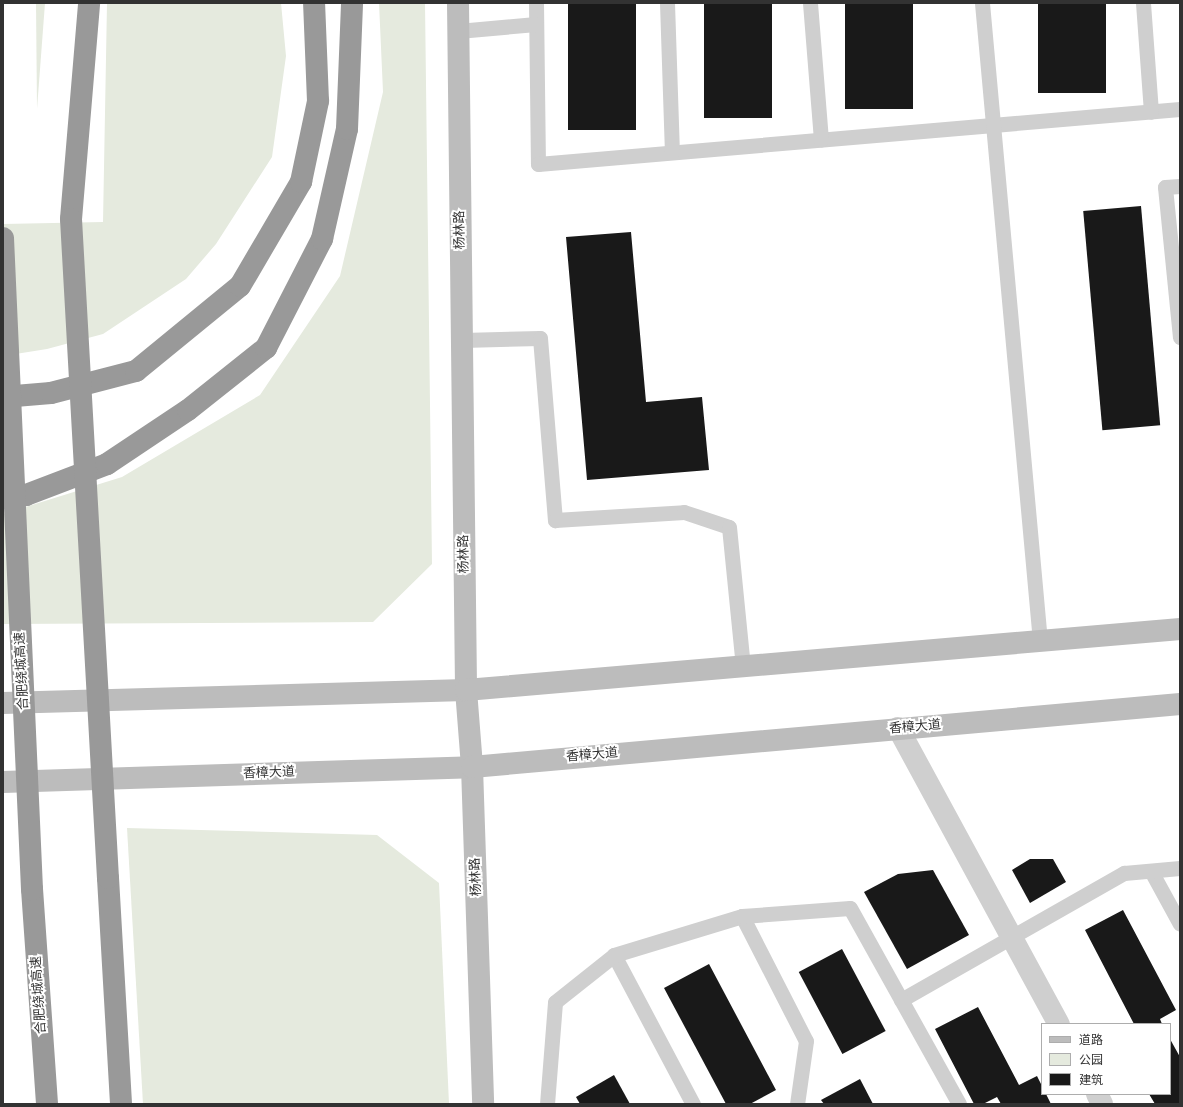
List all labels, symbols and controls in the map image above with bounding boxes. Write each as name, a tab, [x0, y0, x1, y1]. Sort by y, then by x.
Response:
street label: 杨林路	[452, 210, 468, 250]
street label: 杨林路	[456, 534, 472, 574]
street label: 合肥绕城高速	[12, 632, 32, 710]
street label: 香樟大道	[888, 717, 942, 737]
street label: 香樟大道	[565, 745, 619, 765]
street label: 香樟大道	[243, 764, 295, 782]
street label: 杨林路	[468, 857, 484, 897]
street label: 合肥绕城高速	[28, 956, 50, 1034]
legend	[1041, 1023, 1171, 1095]
text: 道路	[1079, 1033, 1103, 1048]
text: 公园	[1079, 1053, 1103, 1068]
text: 建筑	[1079, 1073, 1103, 1088]

